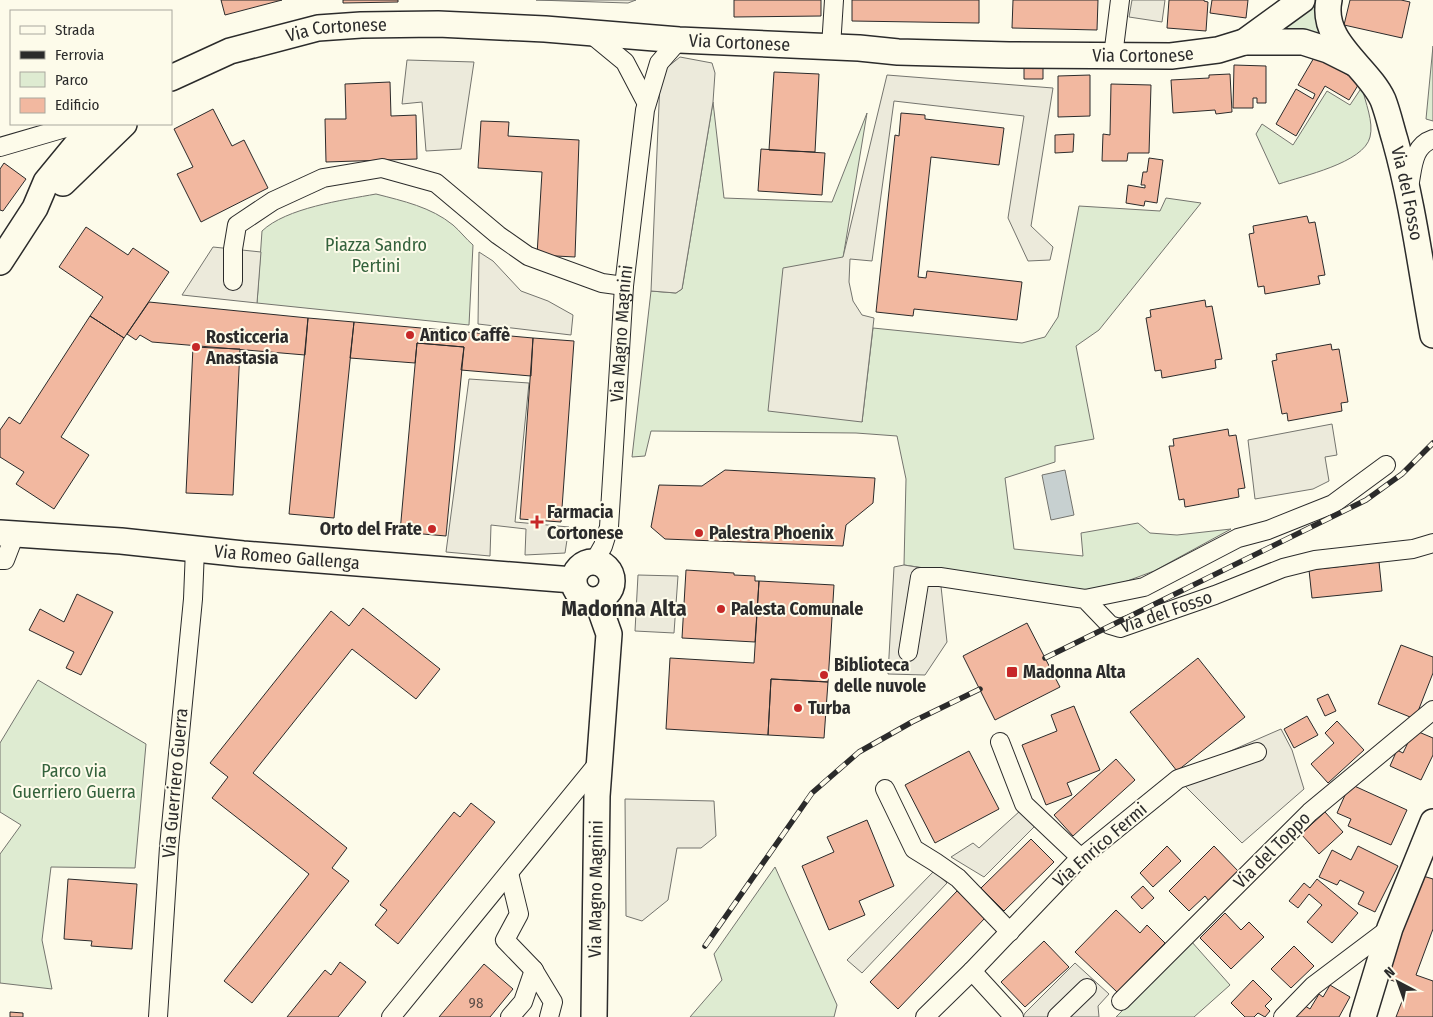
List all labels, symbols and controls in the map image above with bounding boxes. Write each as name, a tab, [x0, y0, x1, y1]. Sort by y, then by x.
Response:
legend	[10, 10, 172, 125]
street label: Via Cortonese	[284, 14, 387, 47]
text: Strada	[55, 21, 95, 39]
street label: Via Cortonese	[688, 29, 791, 56]
street label: Via Cortonese	[1092, 42, 1195, 67]
text: Ferrovia	[55, 46, 104, 64]
text: Parco	[55, 71, 88, 89]
text: Edificio	[55, 96, 100, 114]
street label: Via del Fosso	[1386, 144, 1428, 242]
park label: Piazza Sandro Pertini	[325, 234, 427, 277]
street label: Via Magno Magnini	[606, 264, 637, 403]
place label: Antico Caffè	[419, 324, 510, 346]
place label: Rosticceria Anastasia	[205, 326, 289, 369]
marker: Antico Caffè	[404, 329, 416, 341]
marker: Rosticceria Anastasia	[190, 341, 202, 353]
place label: Farmacia Cortonese	[547, 501, 623, 544]
marker: Farmacia Cortonese	[531, 516, 543, 528]
place label: Orto del Frate	[320, 518, 422, 540]
place label: Palestra Phoenix	[709, 522, 834, 544]
marker: Orto del Frate	[426, 523, 438, 535]
marker: Palestra Phoenix	[693, 527, 705, 539]
street label: Via Romeo Gallenga	[213, 540, 361, 574]
street label: Via del Fosso	[1117, 586, 1215, 638]
district label: Madonna Alta	[561, 595, 687, 622]
place label: Palesta Comunale	[731, 598, 863, 620]
marker: Palesta Comunale	[715, 603, 727, 615]
place label: Biblioteca delle nuvole	[834, 654, 926, 697]
place label: Madonna Alta	[1023, 661, 1126, 683]
marker: Madonna Alta	[1005, 665, 1019, 679]
marker: Biblioteca delle nuvole	[818, 669, 830, 681]
place label: Turba	[808, 697, 851, 719]
marker: Turba	[792, 702, 804, 714]
street label: Via Guerriero Guerra	[157, 707, 193, 859]
park label: Parco via Guerriero Guerra	[12, 760, 136, 803]
street label: Via Enrico Fermi	[1049, 798, 1151, 892]
street label: Via del Toppo	[1229, 807, 1315, 893]
street label: Via Magno Magnini	[584, 820, 608, 958]
north arrow	[1373, 957, 1423, 1007]
text: N	[1381, 963, 1399, 982]
house number: 98	[469, 994, 483, 1012]

